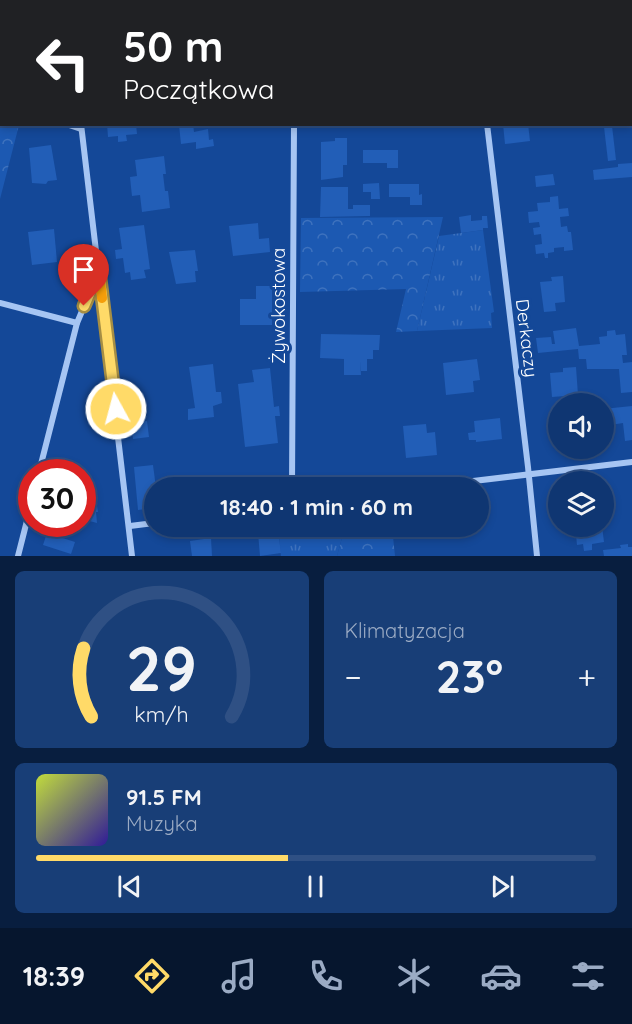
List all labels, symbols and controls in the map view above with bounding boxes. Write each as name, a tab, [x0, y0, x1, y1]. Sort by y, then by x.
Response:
text: 50 m	[123, 20, 223, 73]
icon: left	[24, 24, 102, 102]
text: Początkowa	[123, 72, 274, 106]
pin	[58, 244, 109, 306]
street label: Żywokostowa	[267, 248, 290, 364]
icon: arrive	[67, 253, 100, 286]
street label: Derkaczy	[511, 297, 543, 379]
position arrow	[84, 377, 148, 441]
map controls	[548, 393, 614, 537]
button: sound	[548, 393, 614, 459]
speed limit sign: 30	[18, 459, 96, 537]
button: layers	[548, 471, 614, 537]
text: 18:40 · 1 min · 60 m	[220, 493, 413, 521]
text: Klimatyzacja	[345, 618, 465, 643]
text: 29	[126, 629, 197, 707]
text: 23°	[436, 648, 503, 704]
text: −	[345, 656, 362, 697]
text: +	[577, 656, 596, 697]
text: km/h	[135, 701, 189, 727]
text: 91.5 FM	[126, 783, 202, 811]
text: Muzyka	[126, 811, 198, 836]
icon: previous	[113, 870, 146, 903]
icon: pause	[299, 870, 332, 903]
icon: next	[486, 870, 519, 903]
icon: directions	[131, 955, 173, 997]
icon: music	[218, 955, 260, 997]
icon: phone	[305, 955, 347, 997]
icon: climate	[393, 955, 435, 997]
icon: car	[480, 955, 522, 997]
icon: filters	[567, 955, 609, 997]
text: 18:39	[23, 959, 85, 993]

